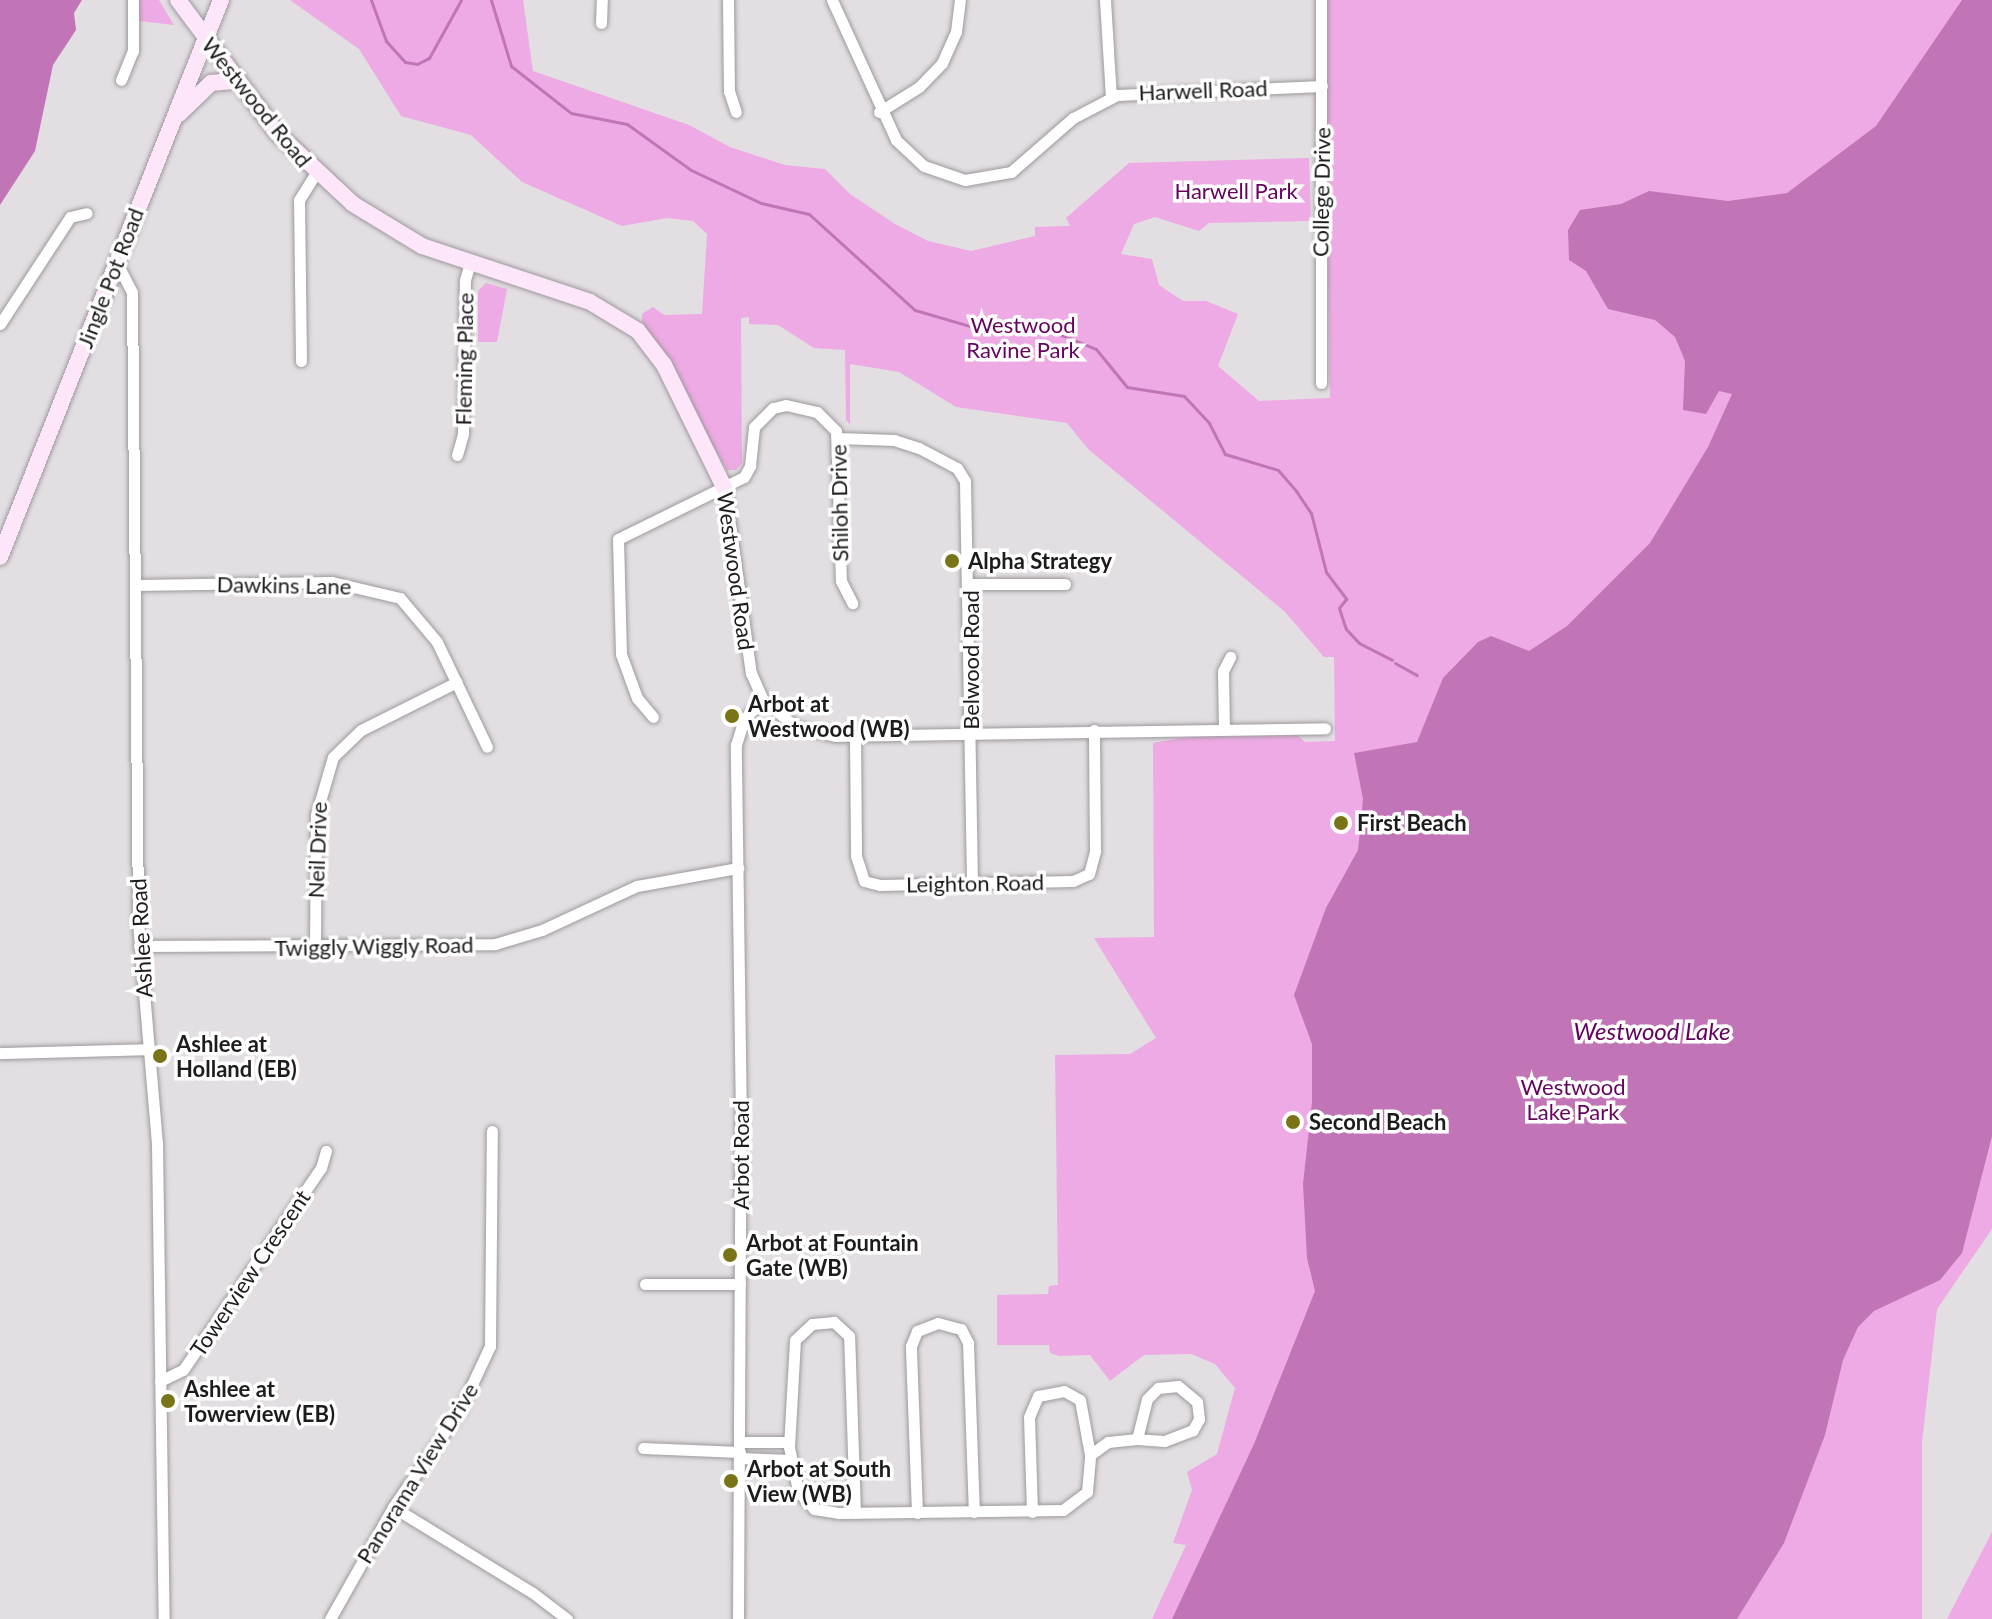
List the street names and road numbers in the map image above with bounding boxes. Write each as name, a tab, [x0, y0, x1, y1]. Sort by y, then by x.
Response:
street label: Westwood Road	[197, 32, 317, 172]
street label: Harwell Road	[1138, 75, 1268, 105]
street label: College Drive	[1307, 127, 1335, 257]
street label: Jingle Pot Road	[71, 204, 149, 352]
street label: Fleming Place	[450, 292, 478, 426]
street label: Shiloh Drive	[825, 444, 853, 562]
street label: Westwood Road	[712, 490, 760, 652]
street label: Dawkins Lane	[216, 571, 352, 599]
street label: Belwood Road	[958, 590, 984, 730]
street label: Neil Drive	[302, 801, 332, 899]
street label: Leighton Road	[906, 869, 1044, 897]
street label: Ashlee Road	[125, 878, 157, 998]
street label: Twiggly Wiggly Road	[274, 931, 474, 961]
street label: Arbot Road	[728, 1100, 754, 1210]
street label: Towerview Crescent	[184, 1185, 316, 1361]
street label: Panorama View Drive	[350, 1377, 484, 1569]

